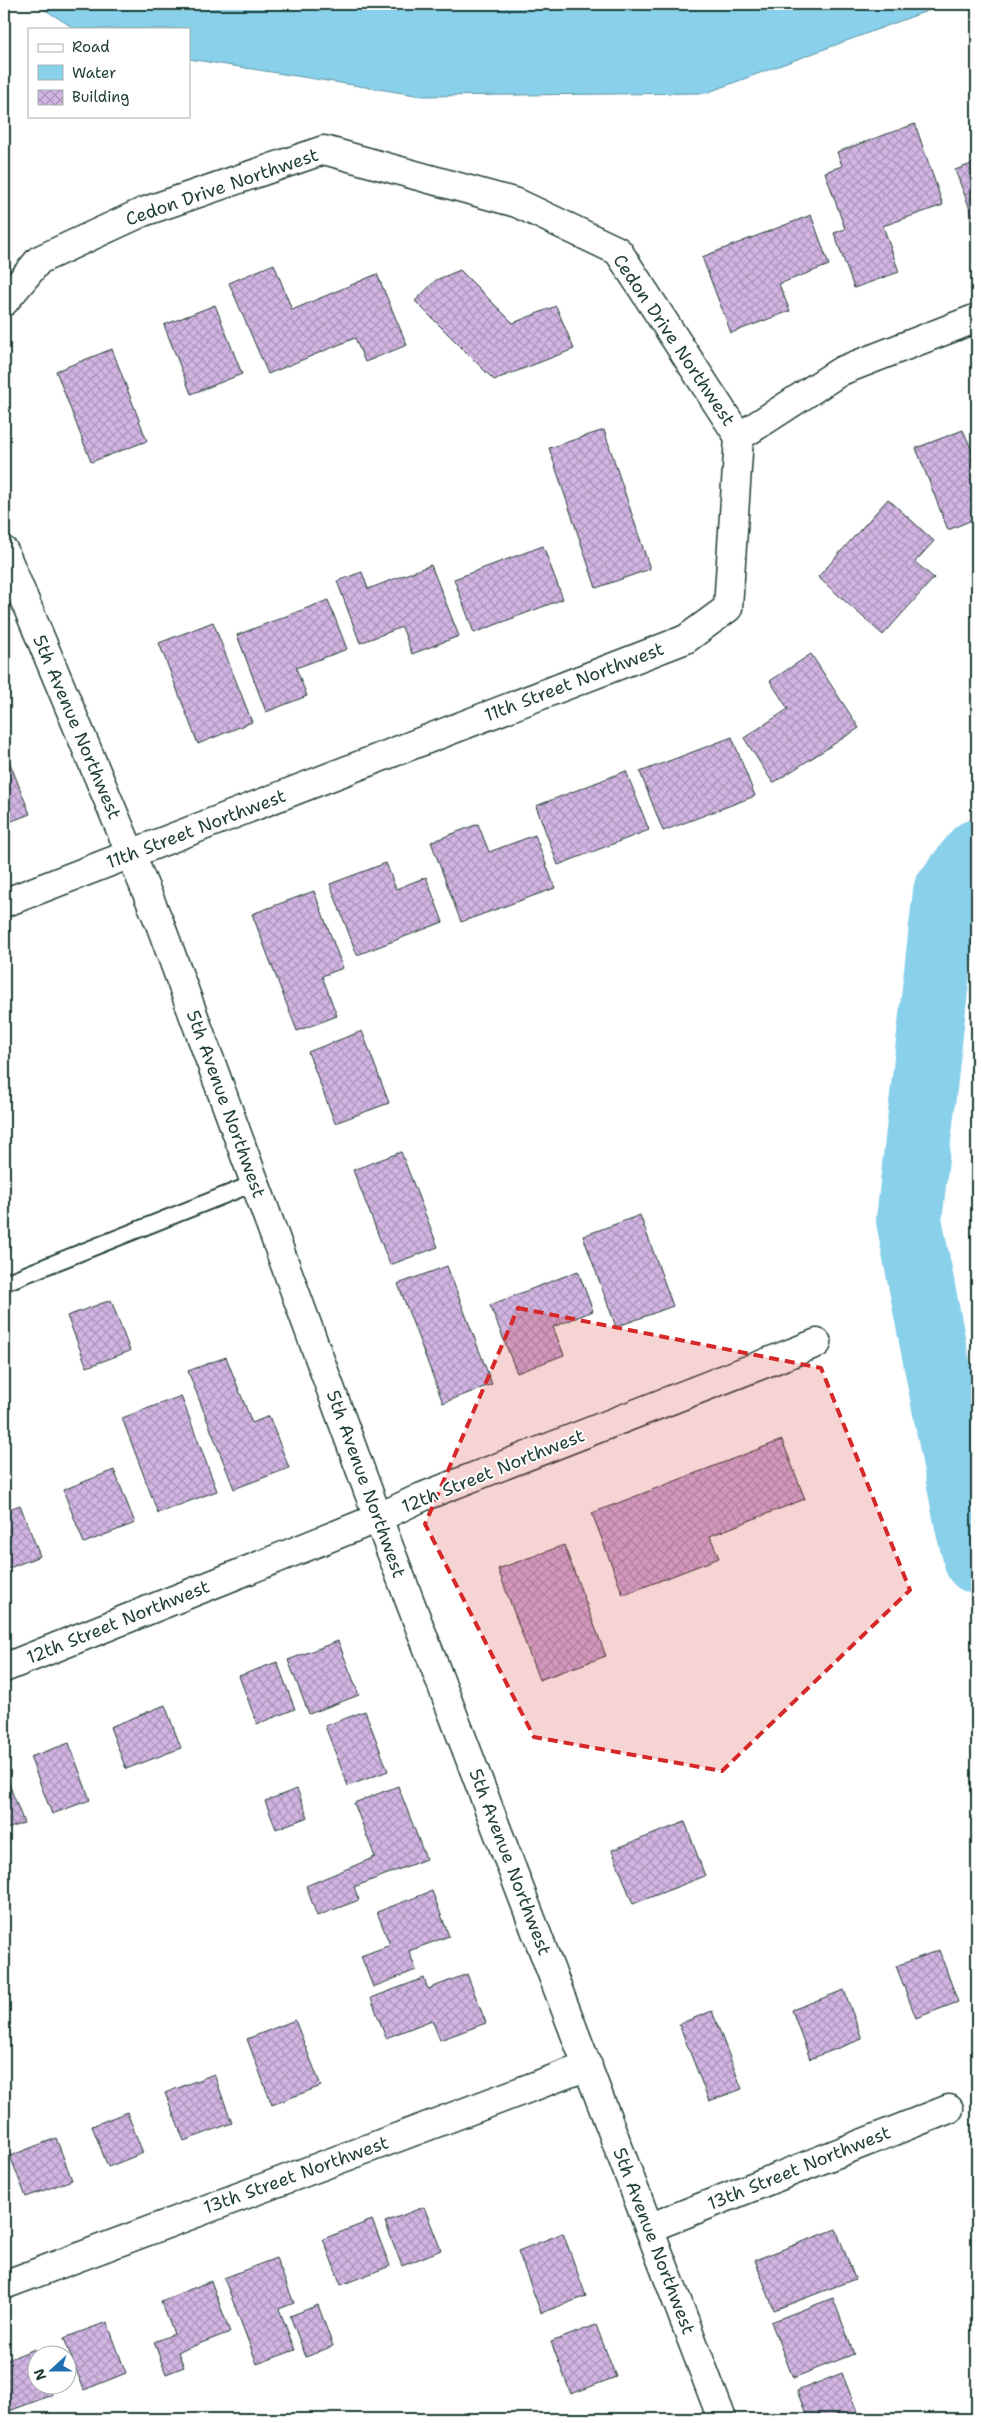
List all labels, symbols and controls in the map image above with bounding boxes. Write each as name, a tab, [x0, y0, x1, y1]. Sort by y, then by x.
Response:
legend	[28, 28, 190, 118]
text: Road	[72, 37, 110, 57]
text: Water	[72, 63, 116, 83]
text: Building	[72, 87, 129, 107]
street label: Cedon Drive Northwest	[122, 143, 322, 231]
street label: Cedon Drive Northwest	[607, 249, 741, 431]
street label: 5th Avenue Northwest	[27, 631, 127, 823]
street label: 11th Street Northwest	[481, 637, 667, 727]
street label: 11th Street Northwest	[103, 784, 289, 874]
street label: 5th Avenue Northwest	[181, 1007, 271, 1201]
street label: 5th Avenue Northwest	[321, 1387, 411, 1581]
street label: 12th Street Northwest	[398, 1423, 588, 1519]
street label: 12th Street Northwest	[23, 1574, 213, 1670]
street label: 5th Avenue Northwest	[463, 1765, 557, 1959]
street label: 13th Street Northwest	[704, 2120, 894, 2216]
street label: 13th Street Northwest	[200, 2130, 392, 2220]
street label: 5th Avenue Northwest	[607, 2144, 701, 2338]
north arrow	[28, 2346, 78, 2396]
text: N	[29, 2366, 50, 2383]

